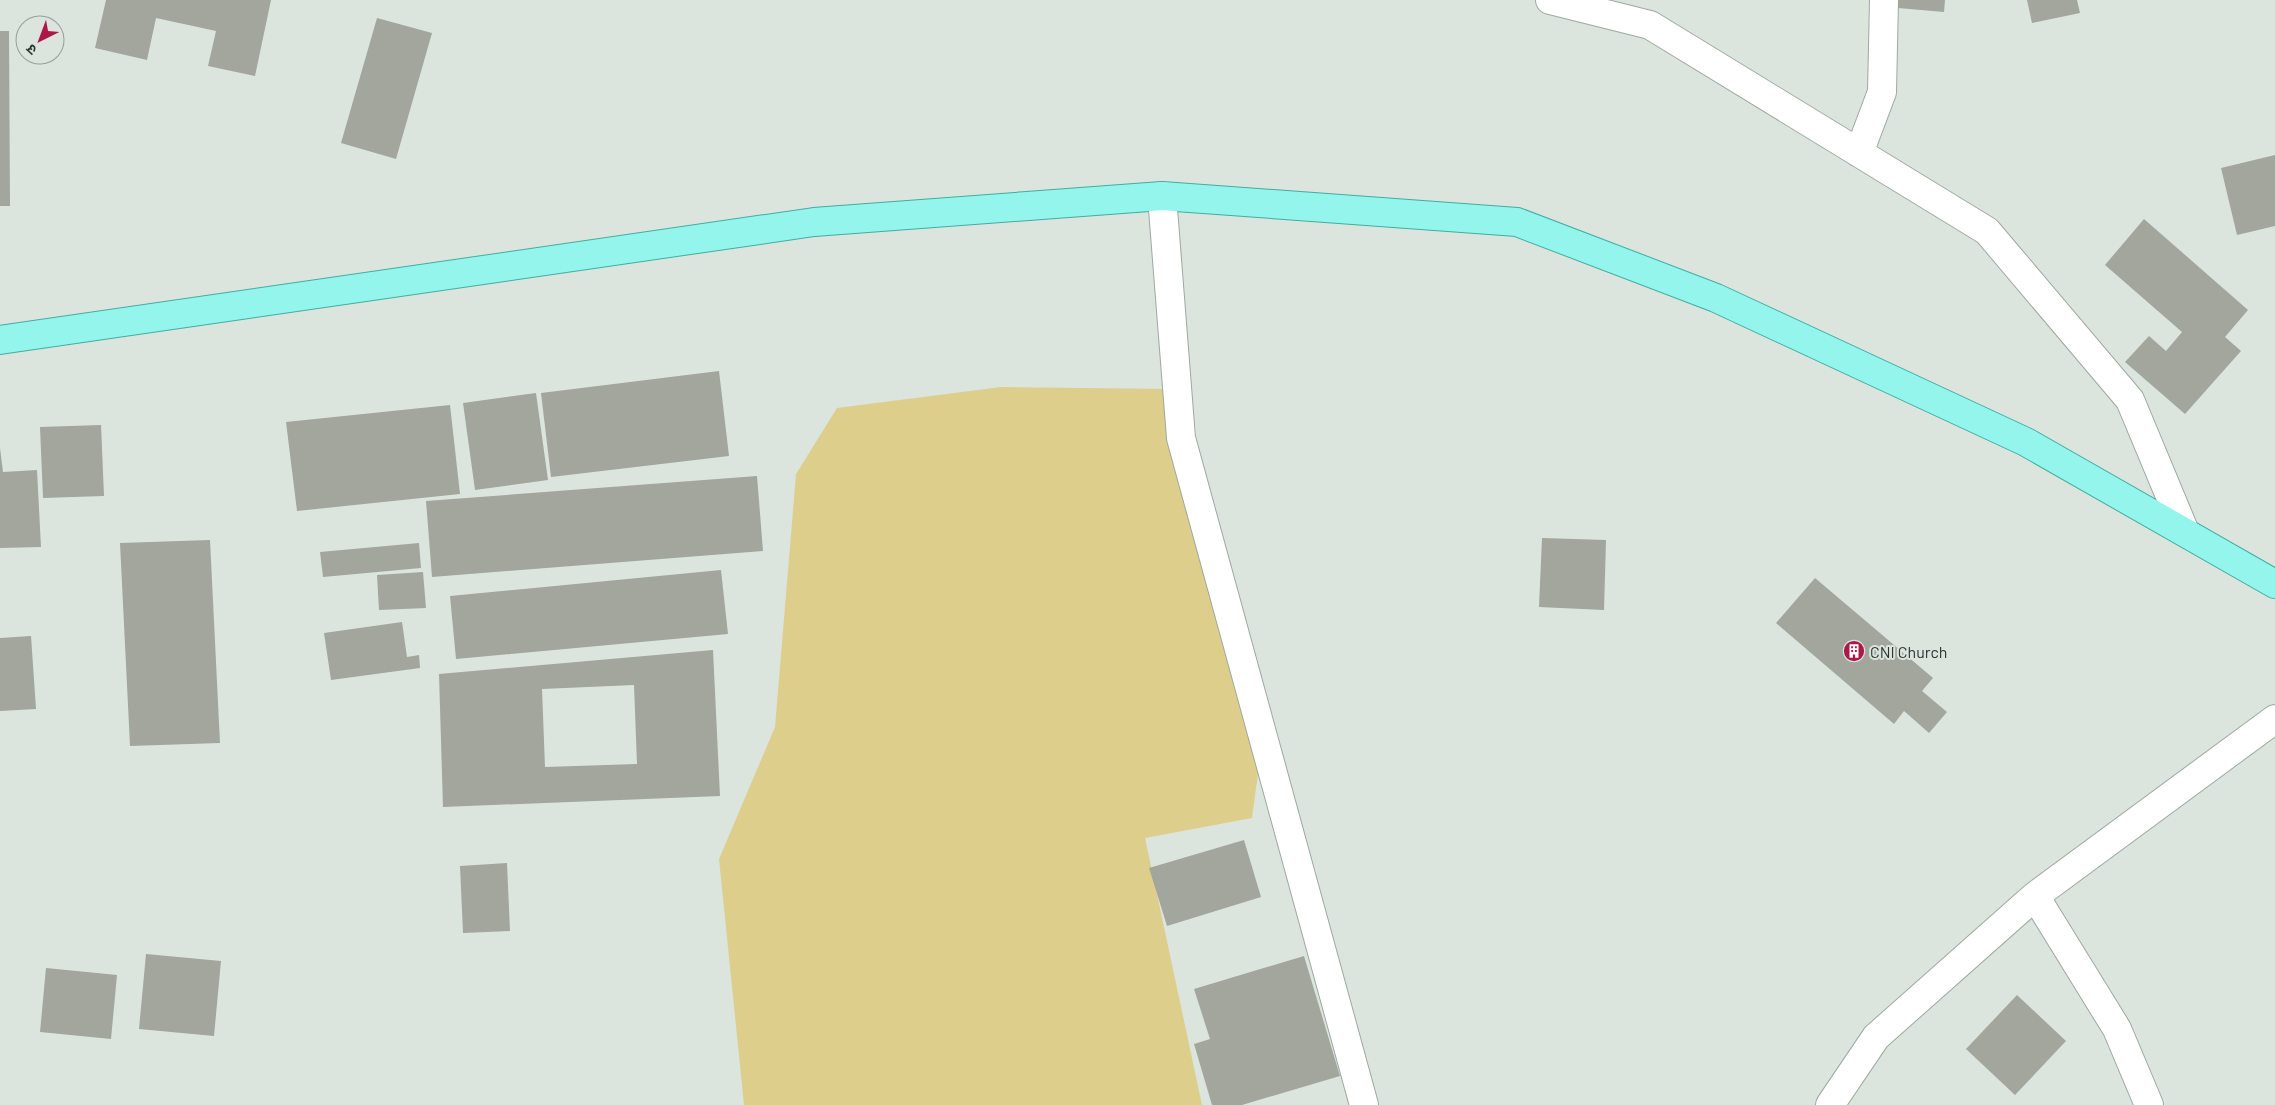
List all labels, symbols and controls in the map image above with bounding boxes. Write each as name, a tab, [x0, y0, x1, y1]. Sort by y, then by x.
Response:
north arrow	[15, 15, 65, 65]
text: उ	[22, 40, 40, 59]
building icon: CNI Church	[1842, 639, 1866, 663]
place label: CNI Church	[1870, 642, 1947, 661]

